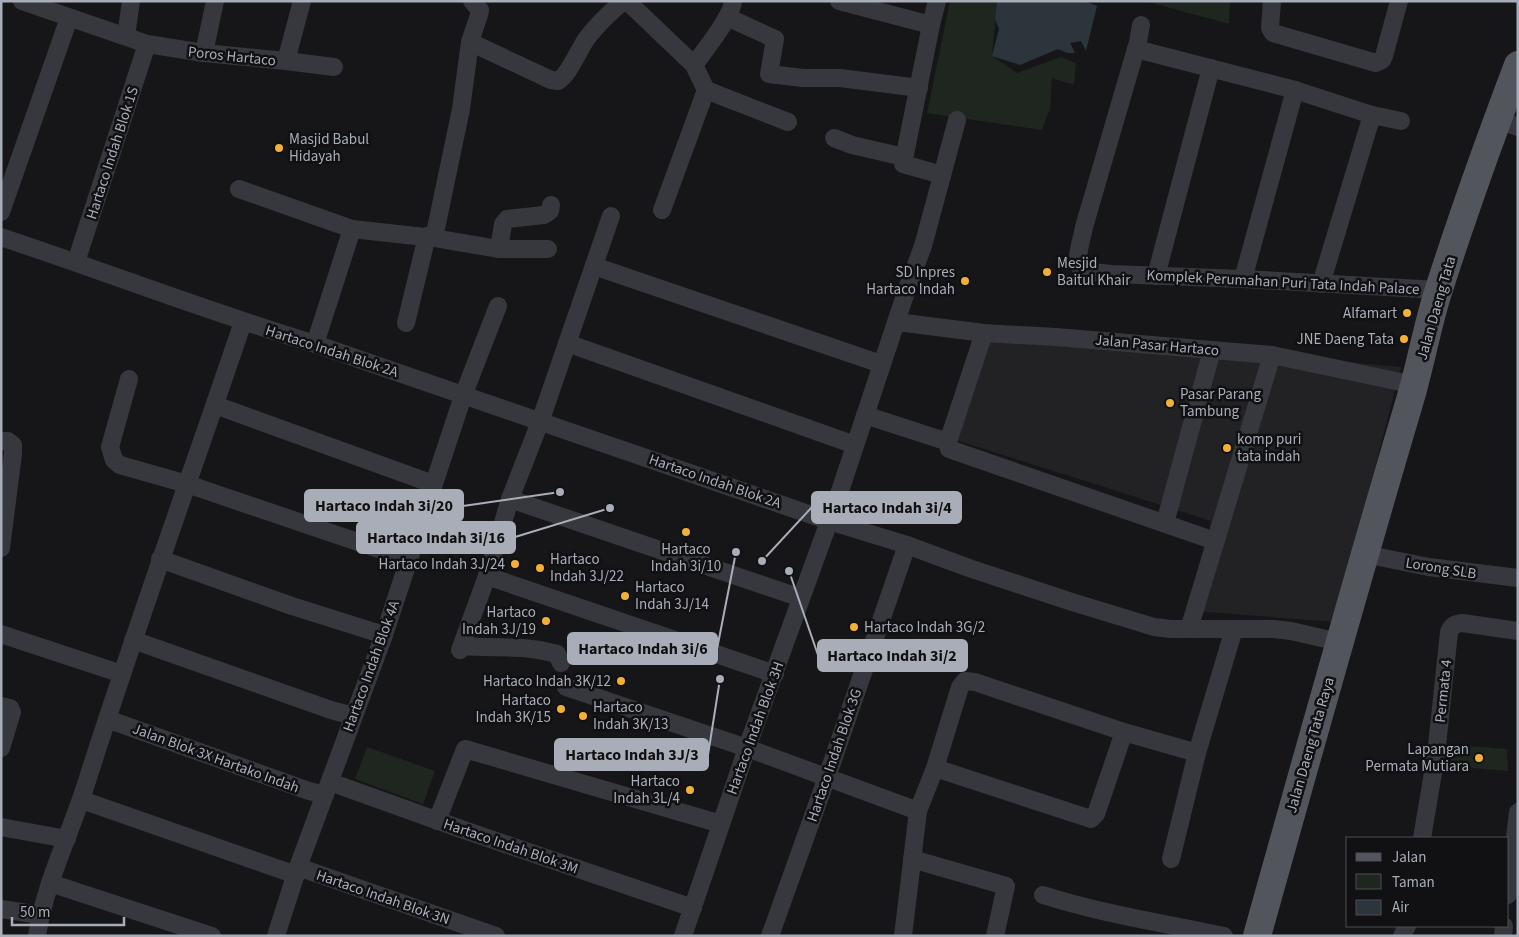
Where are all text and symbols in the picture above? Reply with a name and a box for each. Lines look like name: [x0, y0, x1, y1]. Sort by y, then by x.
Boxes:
street label: Poros Hartaco: [187, 41, 277, 72]
street label: Hartaco Indah Blok 1S: [81, 84, 144, 222]
place label: Masjid Babul Hidayah: [289, 129, 369, 167]
marker: Masjid Babul Hidayah: [273, 142, 285, 154]
place label: Mesjid Baitul Khair: [1057, 253, 1131, 291]
street label: Jalan Daeng Tata: [1412, 254, 1461, 362]
place label: SD Inpres Hartaco Indah: [866, 262, 955, 300]
street label: Komplek Perumahan Puri Tata Indah Palace: [1146, 265, 1420, 300]
marker: Mesjid Baitul Khair: [1041, 266, 1053, 278]
marker: SD Inpres Hartaco Indah: [959, 275, 971, 287]
place label: Alfamart: [1343, 303, 1397, 324]
marker: Alfamart: [1401, 307, 1413, 319]
street label: Hartaco Indah Blok 2A: [263, 320, 402, 383]
place label: JNE Daeng Tata: [1297, 329, 1394, 350]
street label: Jalan Pasar Hartaco: [1094, 330, 1220, 361]
marker: JNE Daeng Tata: [1398, 333, 1410, 345]
place label: Pasar Parang Tambung: [1180, 384, 1261, 422]
marker: Pasar Parang Tambung: [1164, 397, 1176, 409]
place label: komp puri tata indah: [1237, 429, 1301, 467]
marker: komp puri tata indah: [1221, 442, 1233, 454]
street label: Hartaco Indah Blok 2A: [646, 449, 785, 514]
callout: Hartaco Indah 3i/20: [305, 490, 463, 521]
callout: Hartaco Indah 3i/4: [812, 492, 961, 523]
text: Hartaco Indah 3i/20: [315, 495, 453, 517]
text: Hartaco Indah 3i/4: [822, 497, 952, 519]
callout: Hartaco Indah 3i/16: [357, 522, 515, 553]
marker: Hartaco Indah 3i/10: [680, 526, 692, 538]
text: Hartaco Indah 3i/16: [367, 527, 505, 549]
place label: Hartaco Indah 3i/10: [651, 539, 721, 577]
place label: Hartaco Indah 3J/22: [550, 549, 624, 587]
street label: Lorong SLB: [1404, 553, 1478, 584]
place label: Hartaco Indah 3J/24: [378, 554, 506, 575]
marker: Hartaco Indah 3J/24: [509, 558, 521, 570]
marker: Hartaco Indah 3J/22: [534, 562, 546, 574]
place label: Hartaco Indah 3J/14: [635, 577, 710, 615]
marker: Hartaco Indah 3J/14: [619, 590, 631, 602]
street label: Hartaco Indah Blok 4A: [338, 597, 405, 735]
place label: Hartaco Indah 3J/19: [462, 602, 536, 640]
marker: Hartaco Indah 3J/19: [540, 615, 552, 627]
place label: Hartaco Indah 3G/2: [864, 617, 985, 638]
marker: Hartaco Indah 3G/2: [848, 621, 860, 633]
callout: Hartaco Indah 3i/6: [568, 633, 717, 664]
text: Hartaco Indah 3i/6: [578, 638, 708, 660]
callout: Hartaco Indah 3i/2: [818, 640, 967, 671]
text: Hartaco Indah 3i/2: [827, 645, 957, 667]
street label: Permata 4: [1430, 658, 1457, 724]
street label: Hartaco Indah Blok 3H: [722, 659, 789, 798]
place label: Hartaco Indah 3K/12: [483, 671, 611, 692]
marker: Hartaco Indah 3K/12: [615, 675, 627, 687]
street label: Jalan Daeng Tata Raya: [1281, 675, 1340, 815]
street label: Hartaco Indah Blok 3G: [802, 686, 867, 825]
place label: Hartaco Indah 3K/15: [476, 690, 551, 728]
place label: Hartaco Indah 3K/13: [593, 697, 669, 735]
marker: Hartaco Indah 3K/15: [555, 703, 567, 715]
marker: Hartaco Indah 3K/13: [577, 710, 589, 722]
street label: Jalan Blok 3X Hartako Indah: [130, 718, 302, 798]
callout: Hartaco Indah 3J/3: [555, 739, 708, 770]
place label: Lapangan Permata Mutiara: [1365, 739, 1469, 777]
text: Hartaco Indah 3J/3: [565, 744, 699, 766]
marker: Lapangan Permata Mutiara: [1473, 752, 1485, 764]
place label: Hartaco Indah 3L/4: [613, 771, 681, 809]
marker: Hartaco Indah 3L/4: [684, 784, 696, 796]
street label: Hartaco Indah Blok 3M: [441, 814, 581, 879]
legend: [1346, 837, 1509, 927]
text: Jalan: [1392, 847, 1426, 868]
street label: Hartaco Indah Blok 3N: [313, 865, 452, 930]
text: Taman: [1392, 872, 1435, 893]
scale bar: [12, 894, 125, 926]
text: Air: [1392, 897, 1410, 918]
text: 50 m: [20, 902, 50, 923]

